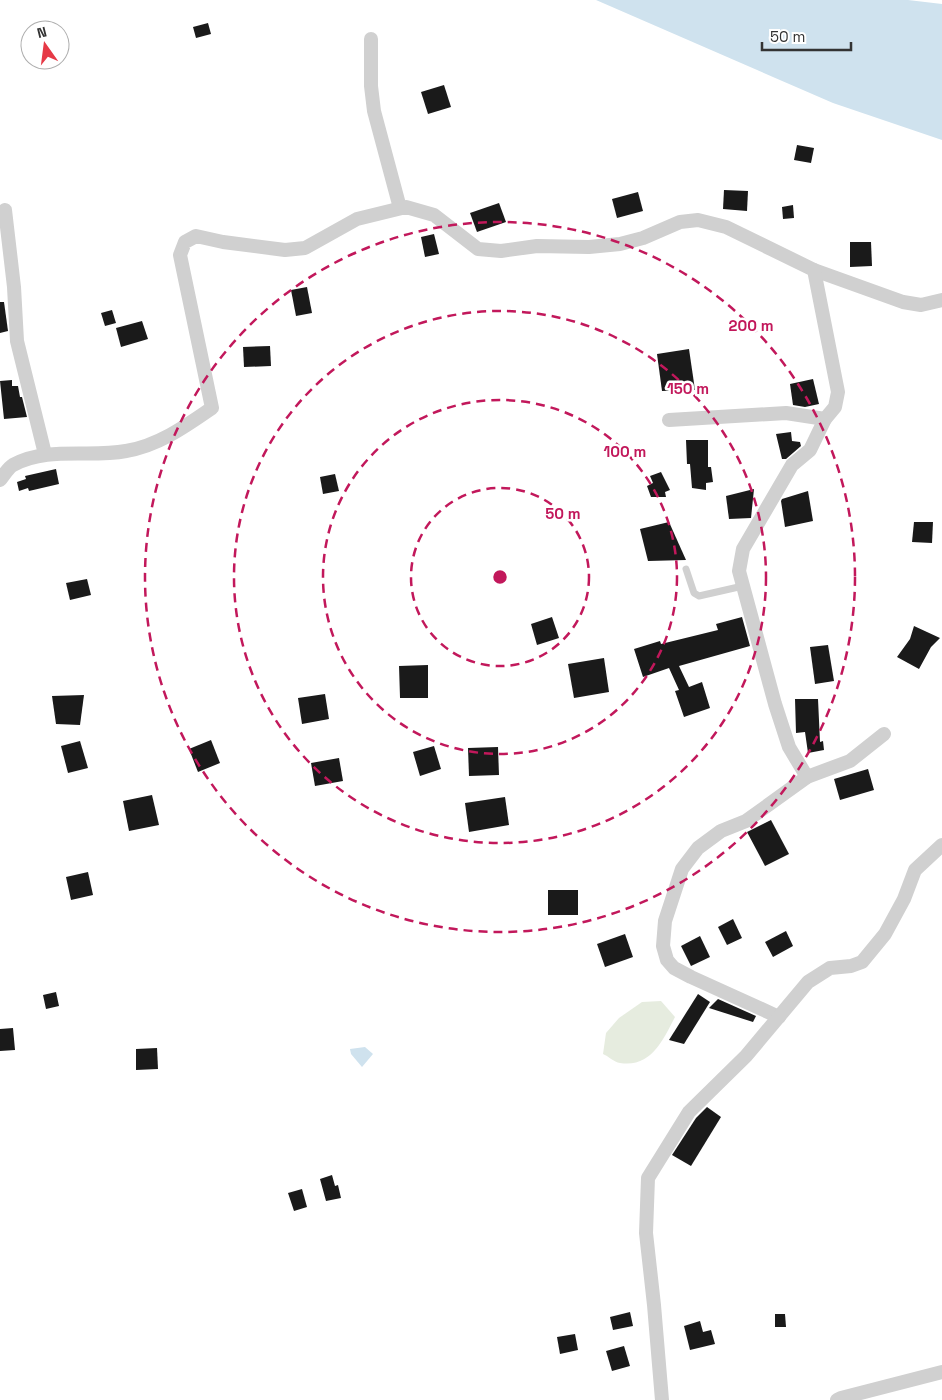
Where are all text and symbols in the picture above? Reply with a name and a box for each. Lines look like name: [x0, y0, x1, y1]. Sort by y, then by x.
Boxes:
north arrow: [20, 20, 70, 70]
scale bar: [762, 20, 851, 52]
text: N: [35, 23, 49, 42]
text: 50 m: [770, 27, 805, 46]
text: 200 m: [729, 316, 773, 335]
text: 150 m: [667, 379, 709, 398]
text: 100 m: [604, 442, 646, 461]
text: 50 m: [545, 504, 581, 523]
centre of rings: [491, 568, 509, 586]

